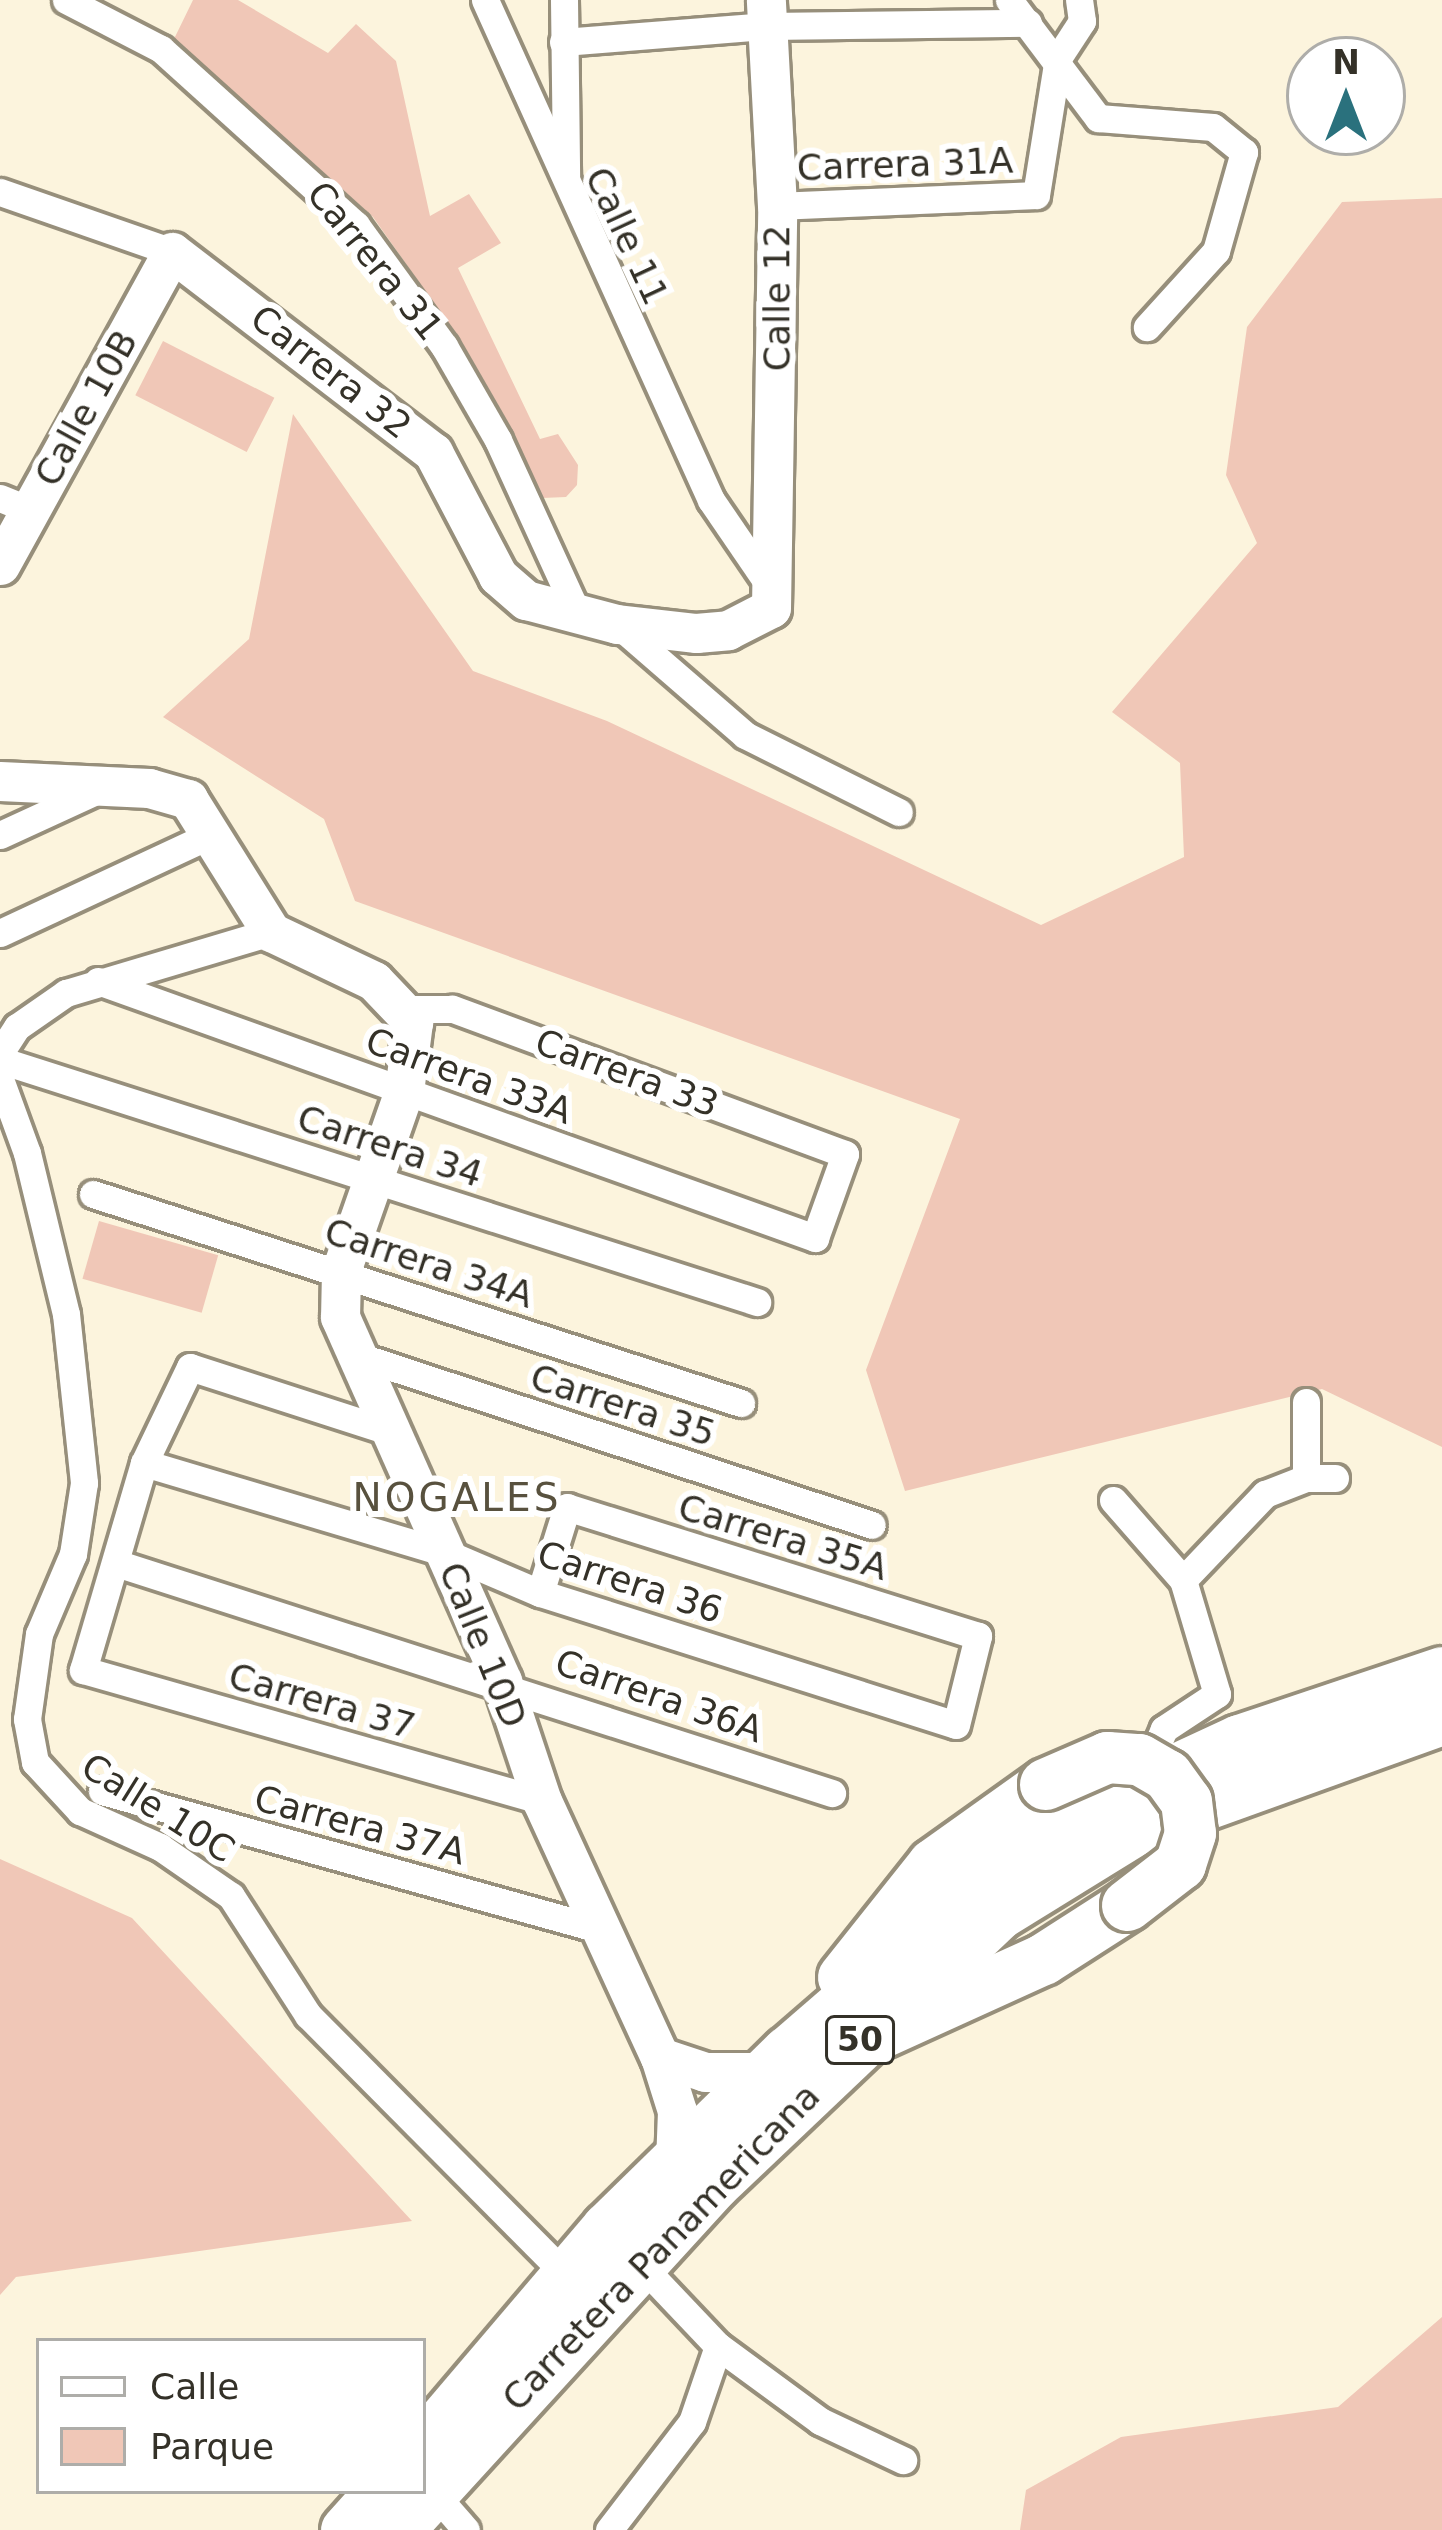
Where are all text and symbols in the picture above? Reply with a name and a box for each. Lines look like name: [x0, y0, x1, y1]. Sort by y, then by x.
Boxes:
north arrow: [1286, 36, 1406, 156]
text: N: [1332, 43, 1360, 82]
street label: Carrera 31A: [796, 139, 1014, 189]
street label: Calle 11: [576, 160, 678, 312]
street label: Carrera 31: [298, 173, 452, 349]
street label: Calle 12: [755, 225, 799, 371]
street label: Carrera 32: [242, 296, 420, 448]
street label: Calle 10B: [26, 323, 146, 493]
street label: Carrera 33A: [360, 1019, 578, 1133]
street label: Carrera 33: [530, 1020, 724, 1126]
street label: Carrera 34: [292, 1096, 488, 1196]
street label: Carrera 34A: [319, 1209, 539, 1317]
street label: Carrera 35: [525, 1355, 721, 1455]
district label: NOGALES: [353, 1475, 561, 1521]
street label: Carrera 35A: [673, 1485, 893, 1589]
street label: Carrera 36: [532, 1532, 728, 1632]
street label: Calle 10D: [430, 1556, 536, 1734]
street label: Carrera 36A: [550, 1640, 768, 1752]
street label: Carrera 37: [224, 1654, 420, 1748]
street label: Calle 10C: [74, 1744, 242, 1872]
street label: Carrera 37A: [250, 1776, 470, 1874]
road number: 50: [824, 2013, 896, 2067]
street label: Carretera Panamericana: [493, 2075, 829, 2419]
legend: [36, 2338, 426, 2494]
text: Calle: [150, 2366, 239, 2407]
text: Parque: [150, 2426, 274, 2467]

